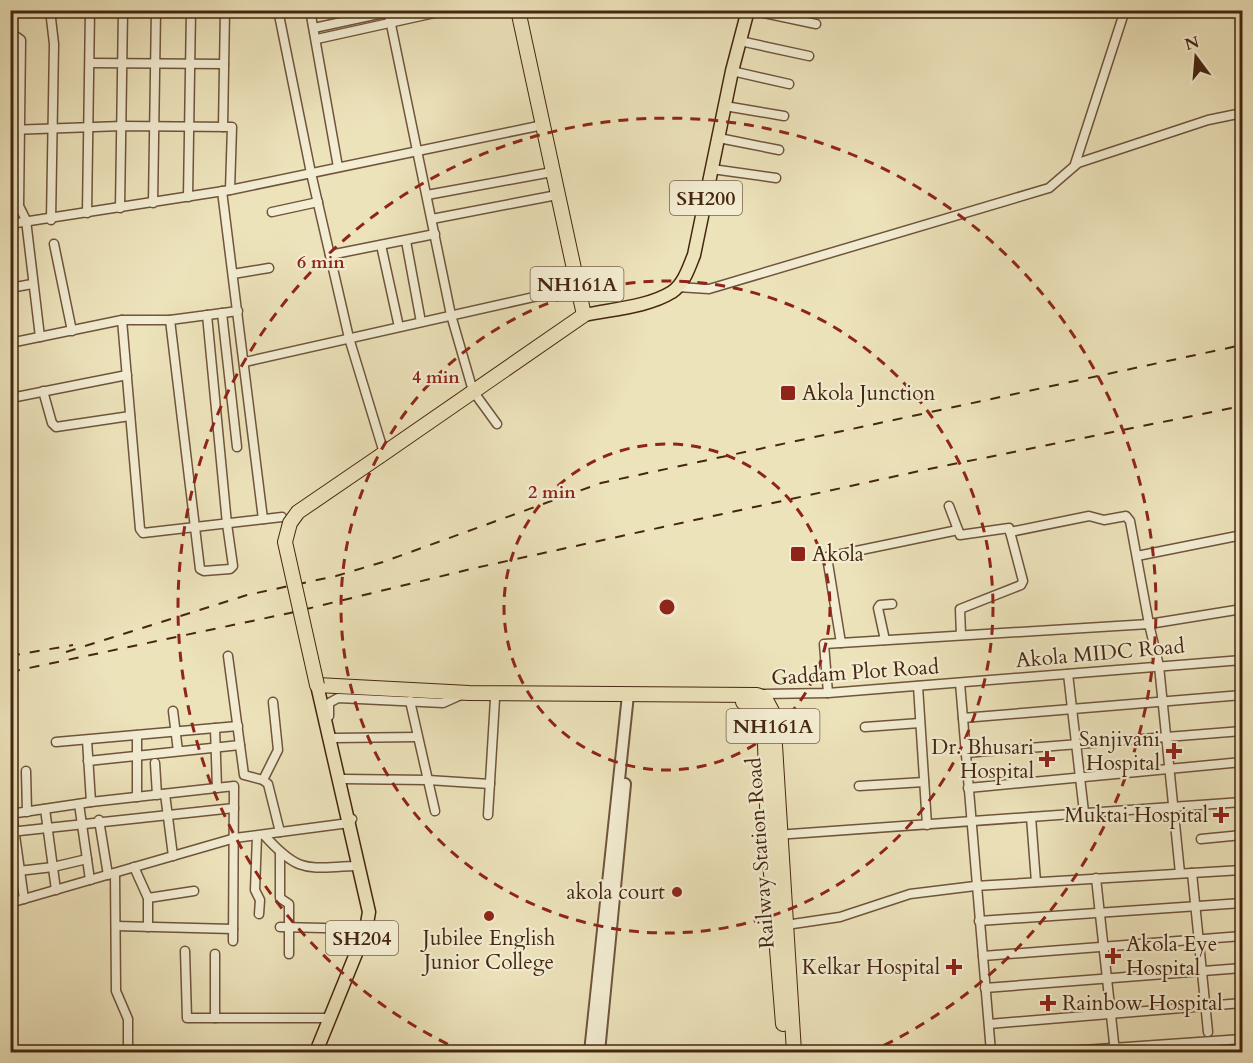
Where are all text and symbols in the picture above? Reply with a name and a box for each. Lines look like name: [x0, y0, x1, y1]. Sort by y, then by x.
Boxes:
north arrow: [1166, 27, 1226, 87]
text: N: [1182, 31, 1202, 56]
road number: SH200: [670, 181, 742, 215]
text: 6 min: [297, 250, 345, 275]
road number: NH161A: [530, 267, 624, 301]
text: 4 min: [412, 365, 460, 390]
place label: Akola Junction: [802, 379, 936, 408]
marker: Akola Junction: [779, 384, 797, 402]
text: 2 min: [528, 480, 576, 505]
place label: Akola: [812, 540, 864, 569]
marker: Akola: [789, 545, 807, 563]
centre of rings: [657, 597, 677, 617]
street label: Akola MIDC Road: [1014, 632, 1186, 675]
street label: Gaddam Plot Road: [770, 652, 940, 693]
road number: NH161A: [726, 709, 820, 743]
place label: Sanjivani Hospital: [1079, 725, 1160, 778]
place label: Dr. Bhusari Hospital: [931, 733, 1034, 786]
marker: Sanjivani Hospital: [1165, 742, 1183, 760]
marker: Dr. Bhusari Hospital: [1038, 750, 1056, 768]
street label: Railway Station Road: [739, 756, 782, 949]
place label: Muktai Hospital: [1064, 801, 1208, 830]
marker: Muktai Hospital: [1212, 806, 1230, 824]
place label: akola court: [567, 878, 665, 907]
marker: akola court: [670, 885, 684, 899]
marker: Jubilee English Junior College: [482, 909, 496, 923]
road number: SH204: [326, 921, 398, 955]
place label: Jubilee English Junior College: [420, 924, 556, 977]
place label: Akola Eye Hospital: [1126, 930, 1217, 983]
marker: Akola Eye Hospital: [1104, 947, 1122, 965]
place label: Kelkar Hospital: [802, 953, 940, 982]
marker: Kelkar Hospital: [945, 958, 963, 976]
place label: Rainbow Hospital: [1062, 989, 1223, 1018]
marker: Rainbow Hospital: [1039, 994, 1057, 1012]

